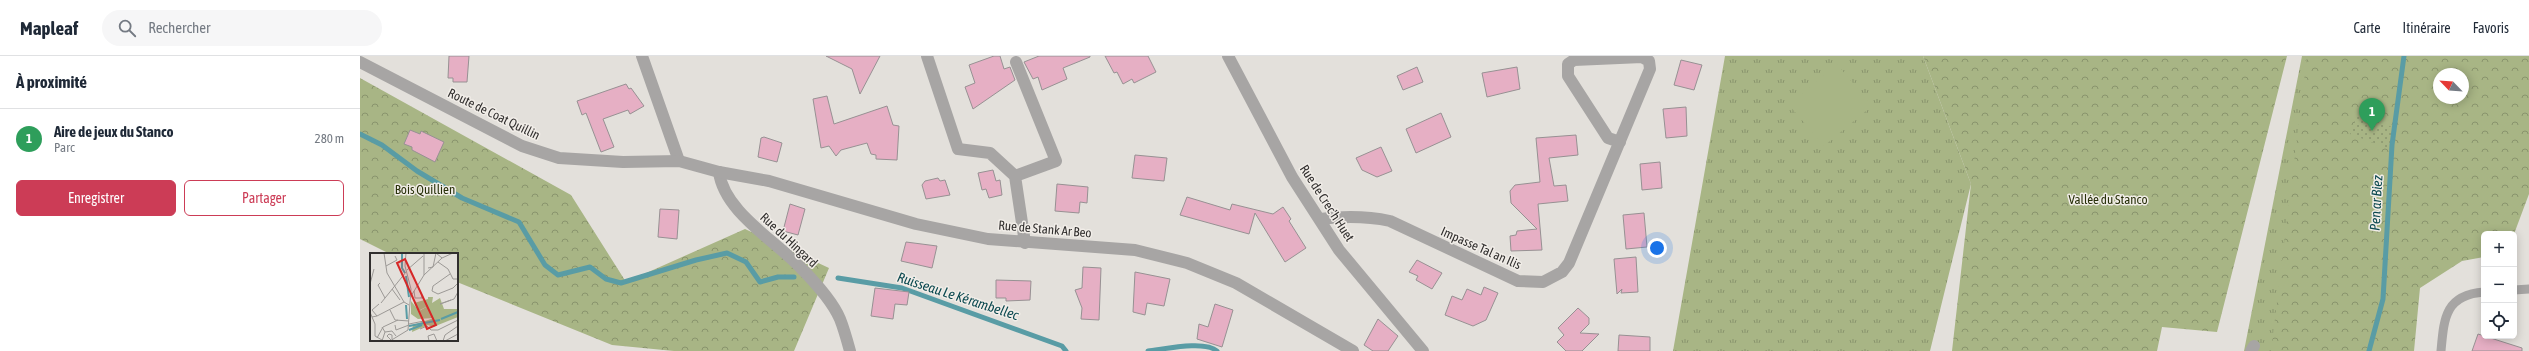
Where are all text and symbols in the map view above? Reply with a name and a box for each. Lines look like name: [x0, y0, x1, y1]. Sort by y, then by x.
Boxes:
search box: [102, 10, 382, 46]
text: Mapleaf: [20, 17, 78, 39]
icon: search: [116, 17, 138, 39]
text: Rechercher: [148, 19, 210, 36]
text: Carte: [2354, 20, 2381, 36]
text: Itinéraire: [2403, 20, 2451, 36]
text: Favoris: [2473, 20, 2509, 36]
north arrow: [2433, 68, 2469, 104]
text: À proximité: [16, 72, 87, 92]
street label: Route de Coat Quillin: [445, 85, 543, 143]
pin: 1: [2359, 98, 2385, 131]
text: Aire de jeux du Stanco: [54, 123, 174, 140]
text: 1: [26, 131, 32, 146]
text: 280 m: [315, 131, 344, 146]
text: Parc: [54, 140, 75, 155]
street label: Rue de Crec'h Huet: [1297, 162, 1357, 244]
water label: Pen ar Biez: [2367, 174, 2385, 231]
button: Enregistrer: [16, 180, 176, 216]
button: Partager: [184, 180, 344, 216]
park label: Bois Quillien: [395, 182, 455, 197]
park label: Vallée du Stanco: [2068, 192, 2148, 207]
street label: Rue du Hingard: [757, 210, 821, 270]
street label: Rue de Stank Ar Beo: [998, 217, 1092, 241]
street label: Impasse Tal an Ilis: [1439, 224, 1524, 273]
map controls: [2481, 231, 2517, 339]
button: +: [2481, 231, 2517, 267]
your location: [1647, 238, 1667, 258]
inset map: [370, 253, 458, 341]
button: −: [2481, 267, 2517, 303]
water label: Ruisseau Le Kérambellec: [895, 269, 1021, 323]
button: locate: [2481, 303, 2517, 339]

